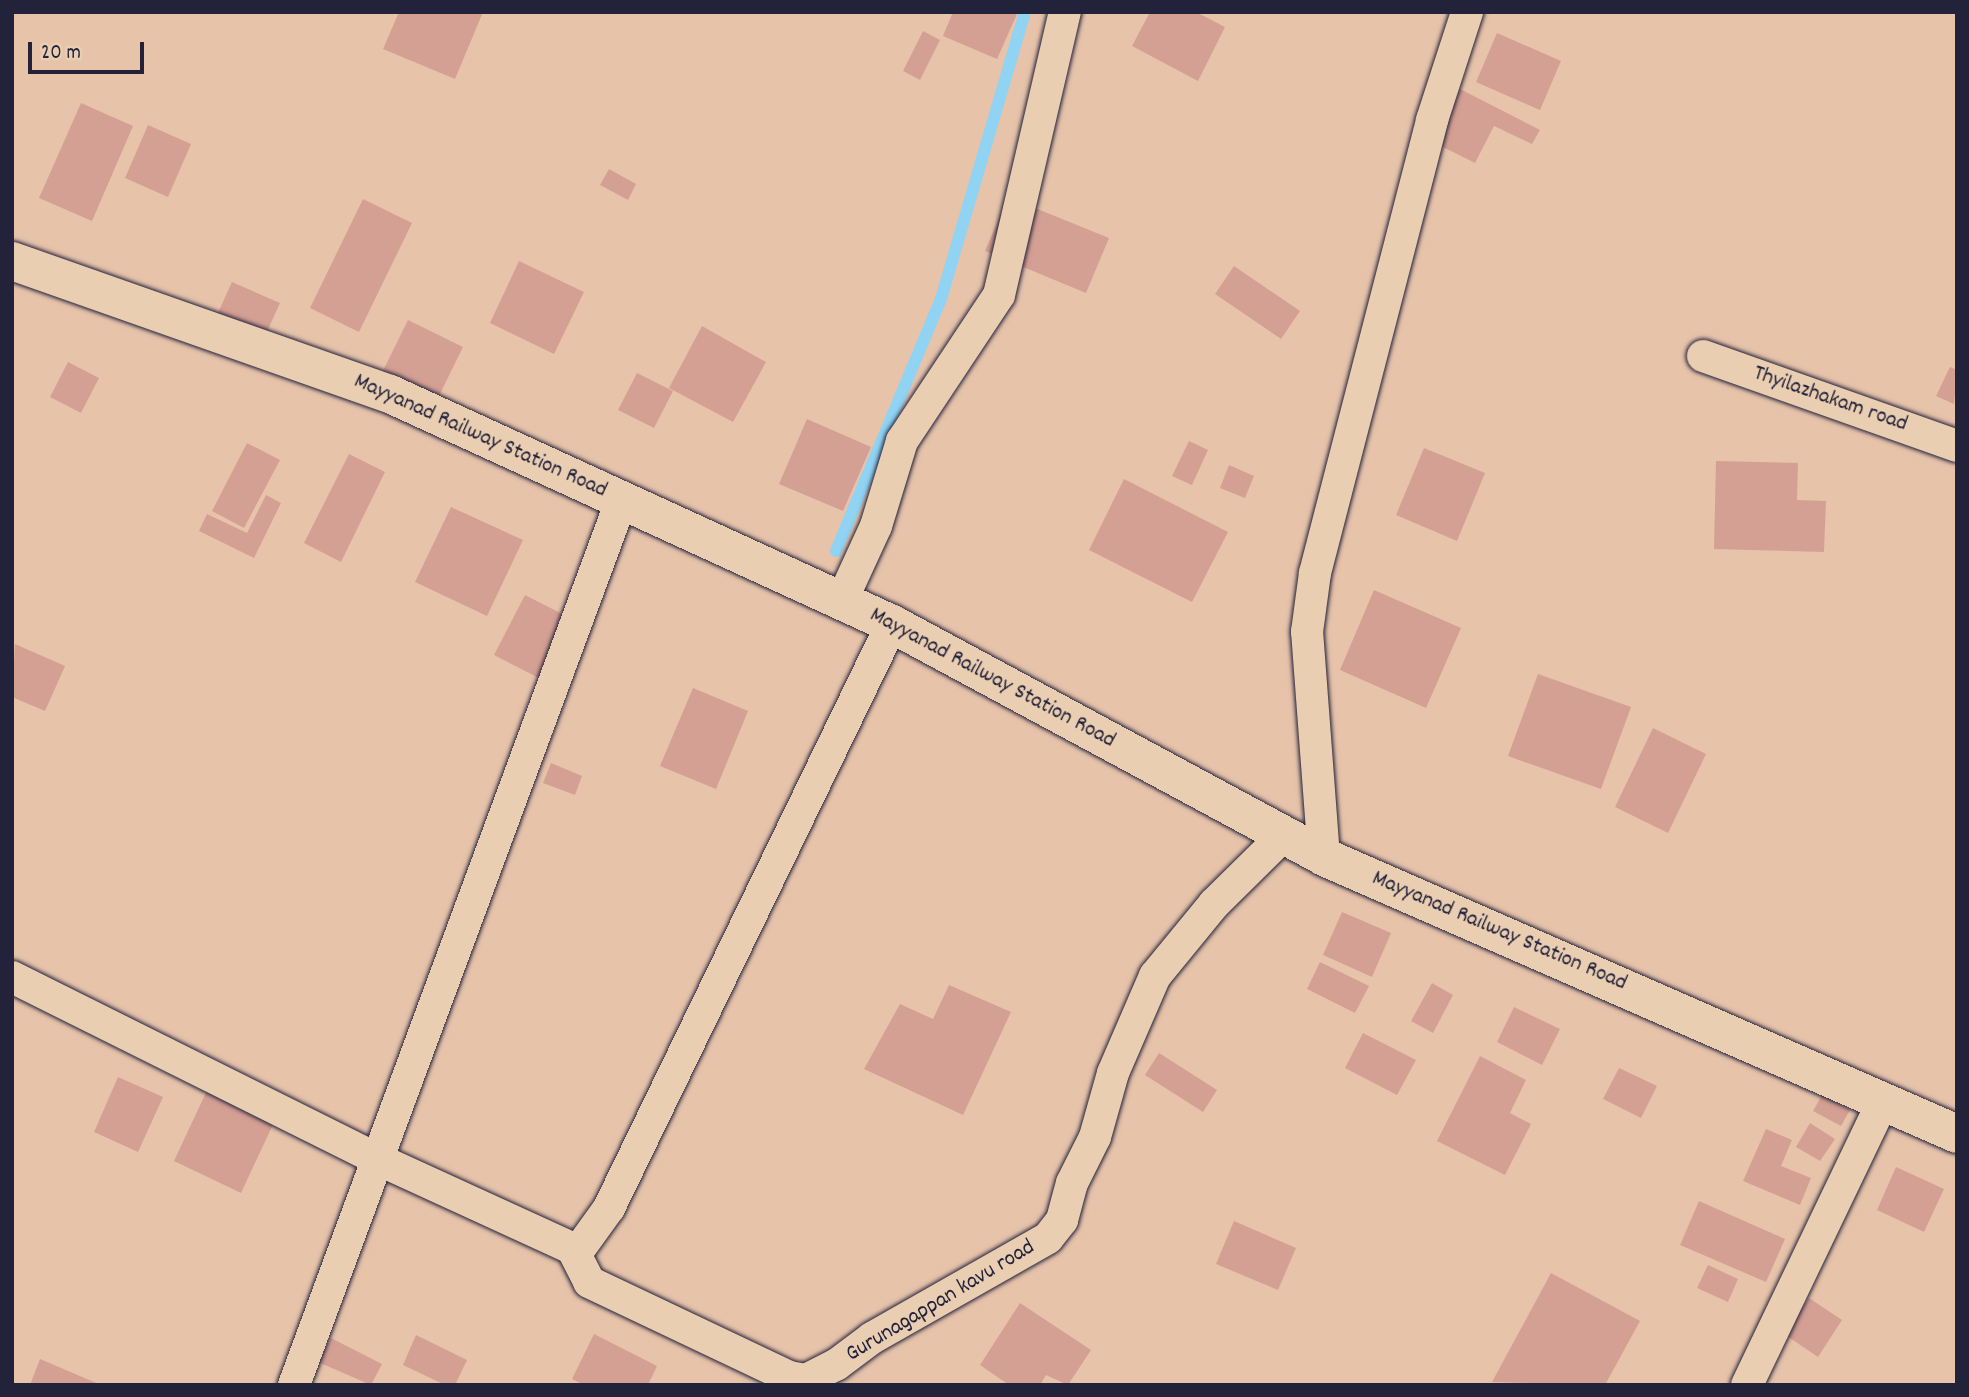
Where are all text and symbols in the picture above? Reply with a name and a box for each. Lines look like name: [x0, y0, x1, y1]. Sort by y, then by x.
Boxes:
scale bar: [32, 28, 147, 72]
text: 20 m: [41, 39, 81, 69]
street label: Thyilazhakam road: [1749, 361, 1911, 439]
street label: Mayyanad Railway Station Road: [349, 369, 611, 505]
street label: Mayyanad Railway Station Road: [864, 602, 1120, 756]
street label: Mayyanad Railway Station Road: [1367, 866, 1631, 998]
street label: Gurunagappan kavu road: [842, 1235, 1040, 1369]

